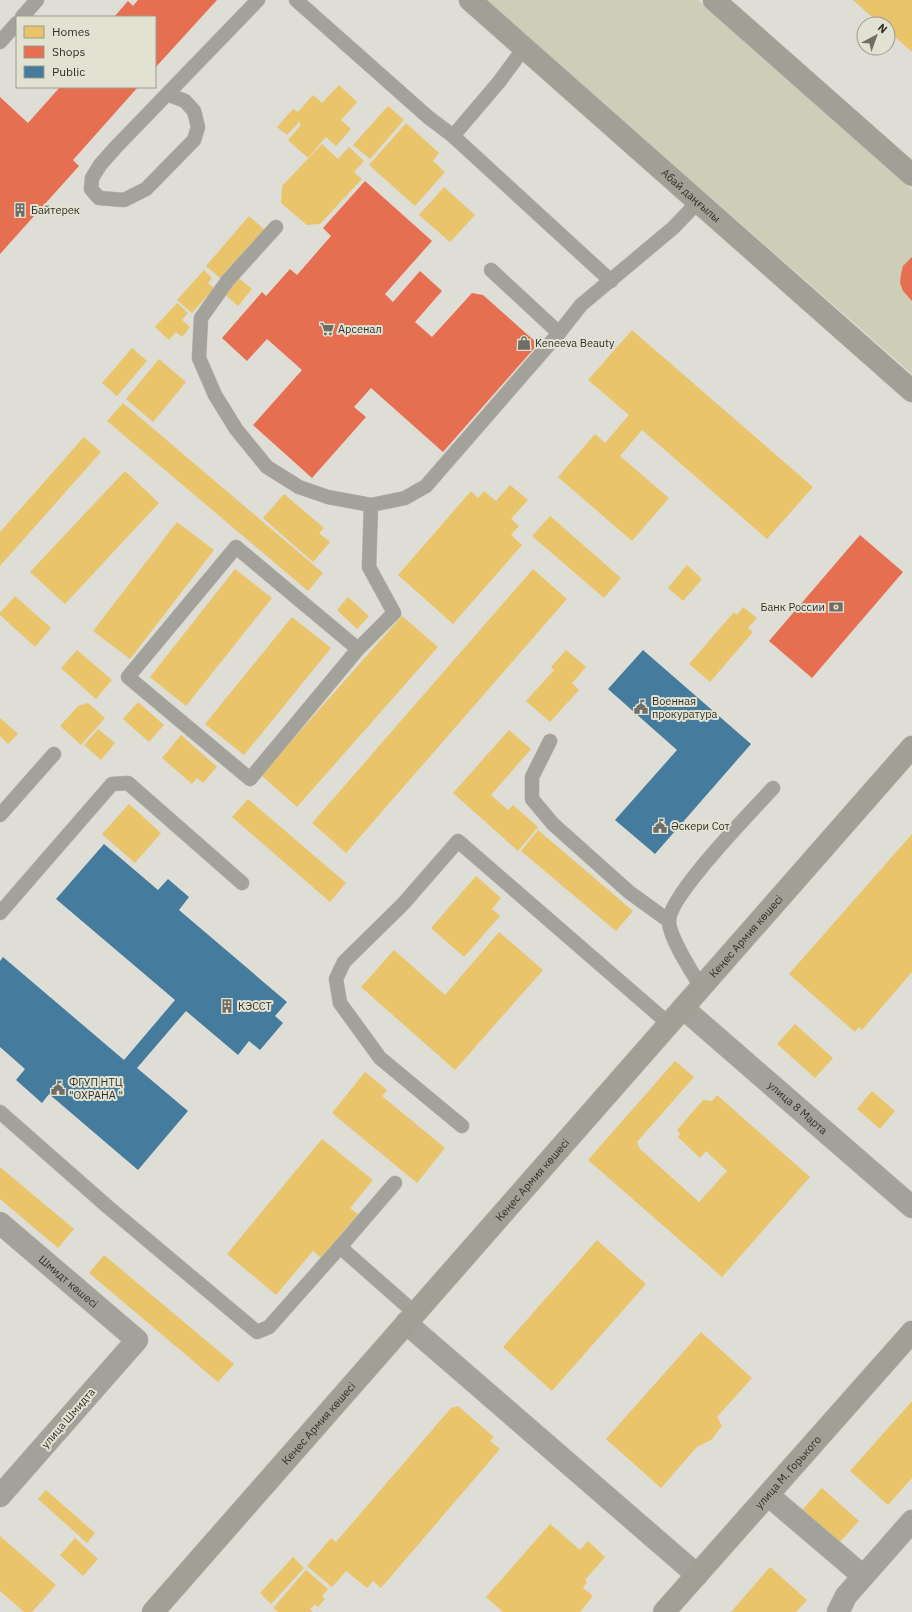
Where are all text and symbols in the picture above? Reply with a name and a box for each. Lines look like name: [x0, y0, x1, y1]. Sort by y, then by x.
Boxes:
legend: [16, 16, 156, 88]
north arrow: [856, 16, 896, 56]
text: N: [875, 21, 890, 36]
text: Homes: [52, 24, 90, 39]
text: Shops: [52, 44, 85, 59]
text: Public: [52, 64, 85, 79]
street label: Абай даңғылы: [658, 166, 724, 225]
building icon: Байтерек: [12, 202, 28, 218]
place label: Байтерек: [31, 203, 80, 217]
supermarket icon: Арсенал: [319, 321, 335, 337]
place label: Арсенал: [338, 322, 382, 336]
shop icon: Keneeva Beauty: [516, 335, 532, 351]
place label: Keneeva Beauty: [535, 336, 615, 350]
bank icon: Банк России: [828, 599, 844, 615]
place label: Банк России: [760, 600, 825, 614]
place label: Военная прокуратура: [652, 694, 718, 721]
public building icon: Военная прокуратура: [633, 699, 649, 715]
public building icon: Әскери Сот: [652, 818, 668, 834]
place label: Әскери Сот: [671, 819, 730, 833]
street label: Кеңес Армия көшесі: [706, 892, 786, 980]
building icon: КЭССТ: [219, 998, 235, 1014]
place label: КЭССТ: [238, 999, 273, 1013]
place label: ФГУП НТЦ "ОХРАНА ": [69, 1075, 123, 1102]
street label: улица 8 Марта: [765, 1078, 830, 1137]
public building icon: ФГУП НТЦ "ОХРАНА ": [50, 1080, 66, 1096]
street label: Кеңес Армия көшесі: [492, 1136, 572, 1224]
street label: Шмидт көшесі: [36, 1252, 101, 1311]
street label: Кеңес Армия көшесі: [279, 1379, 359, 1468]
street label: улица Шмидта: [38, 1385, 98, 1451]
street label: улица М. Горького: [752, 1433, 824, 1512]

